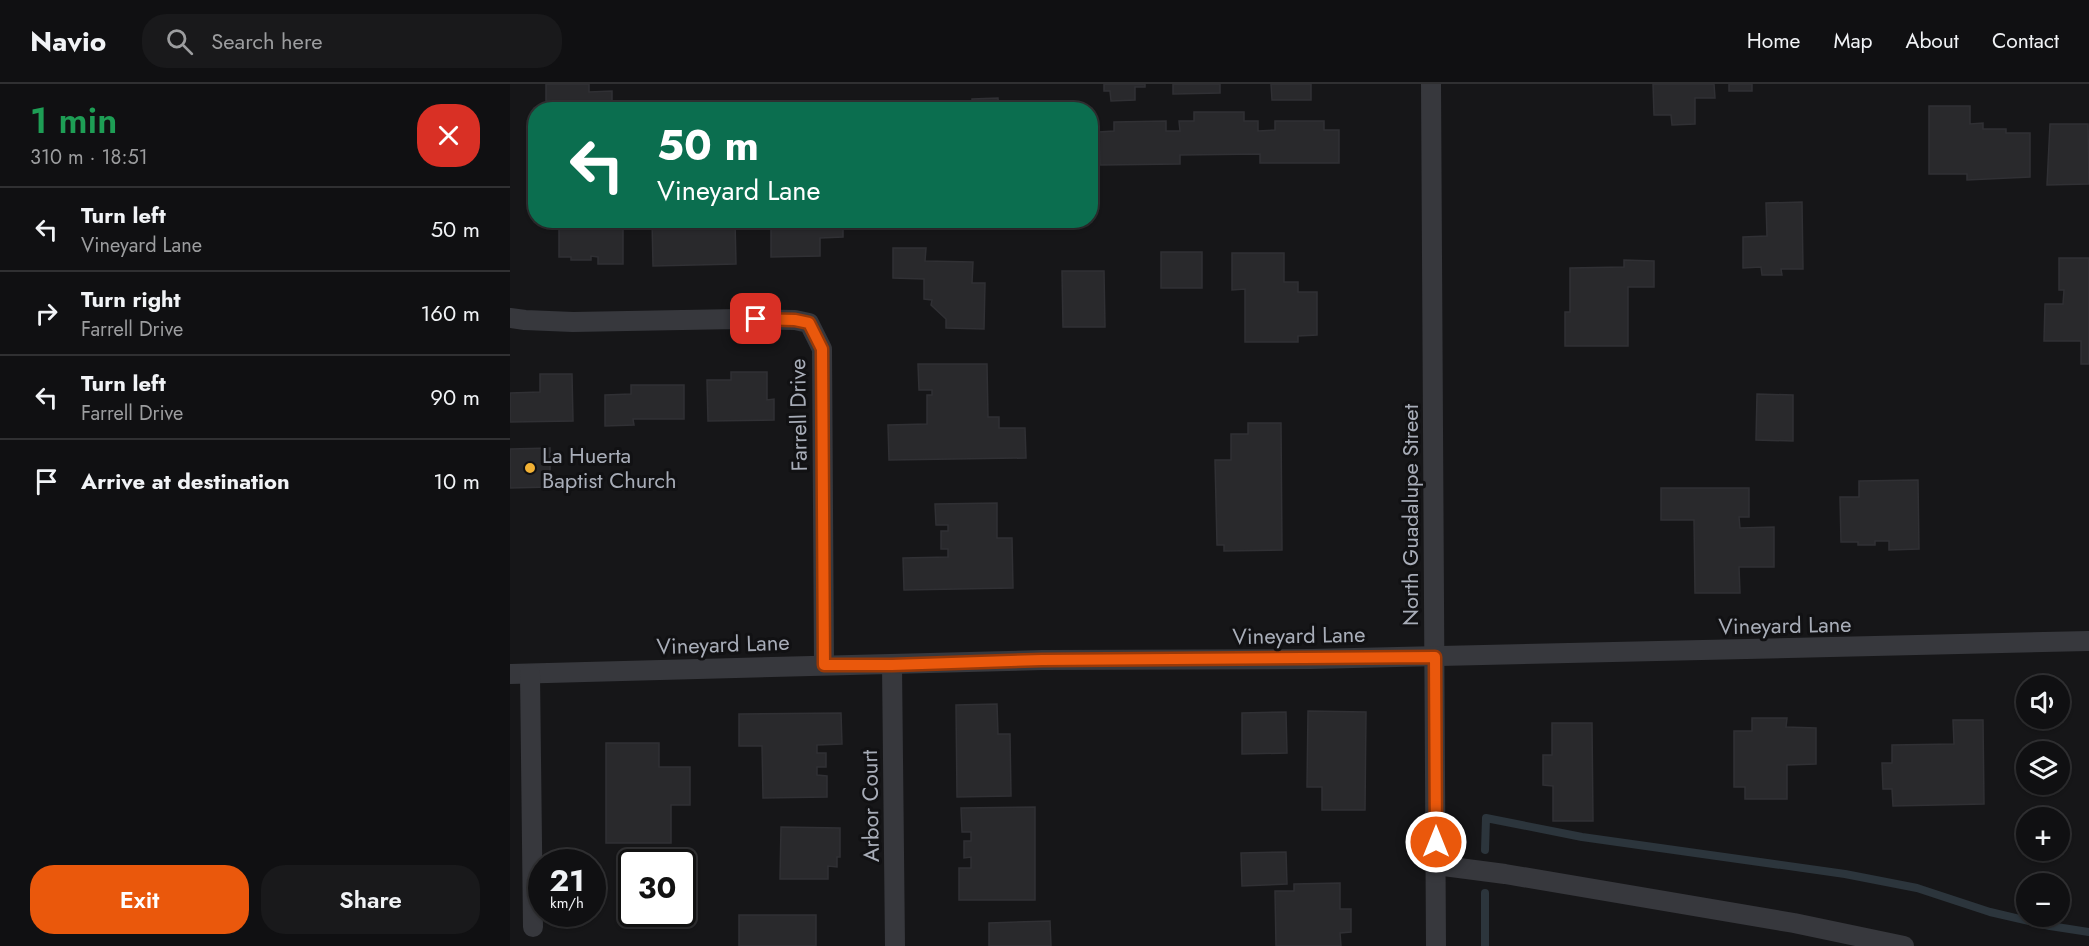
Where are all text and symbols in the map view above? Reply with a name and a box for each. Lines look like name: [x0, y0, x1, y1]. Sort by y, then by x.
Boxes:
search box: [142, 14, 562, 68]
text: Navio: [30, 21, 106, 62]
icon: search: [163, 25, 196, 58]
text: Search here: [211, 25, 322, 57]
text: Home: [1747, 26, 1800, 56]
text: Map: [1833, 26, 1873, 56]
text: About: [1906, 26, 1959, 56]
text: Contact: [1992, 26, 2059, 56]
text: 1 min: [30, 94, 117, 146]
button: close: [417, 104, 480, 167]
text: 50 m: [657, 115, 759, 176]
icon: left: [558, 126, 636, 204]
text: 310 m · 18:51: [30, 143, 148, 172]
text: Vineyard Lane: [657, 171, 820, 210]
text: Turn left: [81, 199, 166, 231]
icon: left: [30, 213, 63, 246]
text: 50 m: [431, 213, 480, 245]
text: Vineyard Lane: [81, 231, 202, 260]
text: Turn right: [81, 283, 181, 315]
pin: [730, 293, 781, 344]
icon: right: [30, 297, 63, 330]
text: 160 m: [420, 297, 480, 329]
icon: arrive: [739, 302, 772, 335]
text: Farrell Drive: [81, 315, 183, 344]
street label: Farrell Drive: [781, 358, 815, 472]
text: Turn left: [81, 367, 166, 399]
icon: left: [30, 381, 63, 414]
text: 90 m: [430, 381, 480, 413]
text: Farrell Drive: [81, 399, 183, 428]
street label: North Guadalupe Street: [1394, 403, 1426, 626]
place label: La Huerta Baptist Church: [542, 439, 677, 496]
marker: La Huerta Baptist Church: [523, 461, 537, 475]
icon: arrive: [30, 465, 63, 498]
text: Arrive at destination: [81, 465, 290, 497]
text: 10 m: [433, 465, 480, 497]
street label: Vineyard Lane: [1718, 608, 1852, 642]
street label: Vineyard Lane: [1232, 618, 1366, 652]
street label: Vineyard Lane: [656, 626, 790, 662]
map controls: [2016, 675, 2070, 927]
button: sound: [2016, 675, 2070, 729]
button: layers: [2016, 741, 2070, 795]
street label: Arbor Court: [853, 749, 887, 862]
button: +: [2016, 807, 2070, 861]
position arrow: [1404, 810, 1468, 874]
speed limit sign: 30: [618, 849, 696, 927]
text: 21: [550, 859, 584, 902]
button: Exit: [30, 865, 249, 934]
button: Share: [261, 865, 480, 934]
button: −: [2016, 873, 2070, 927]
text: km/h: [550, 892, 584, 914]

